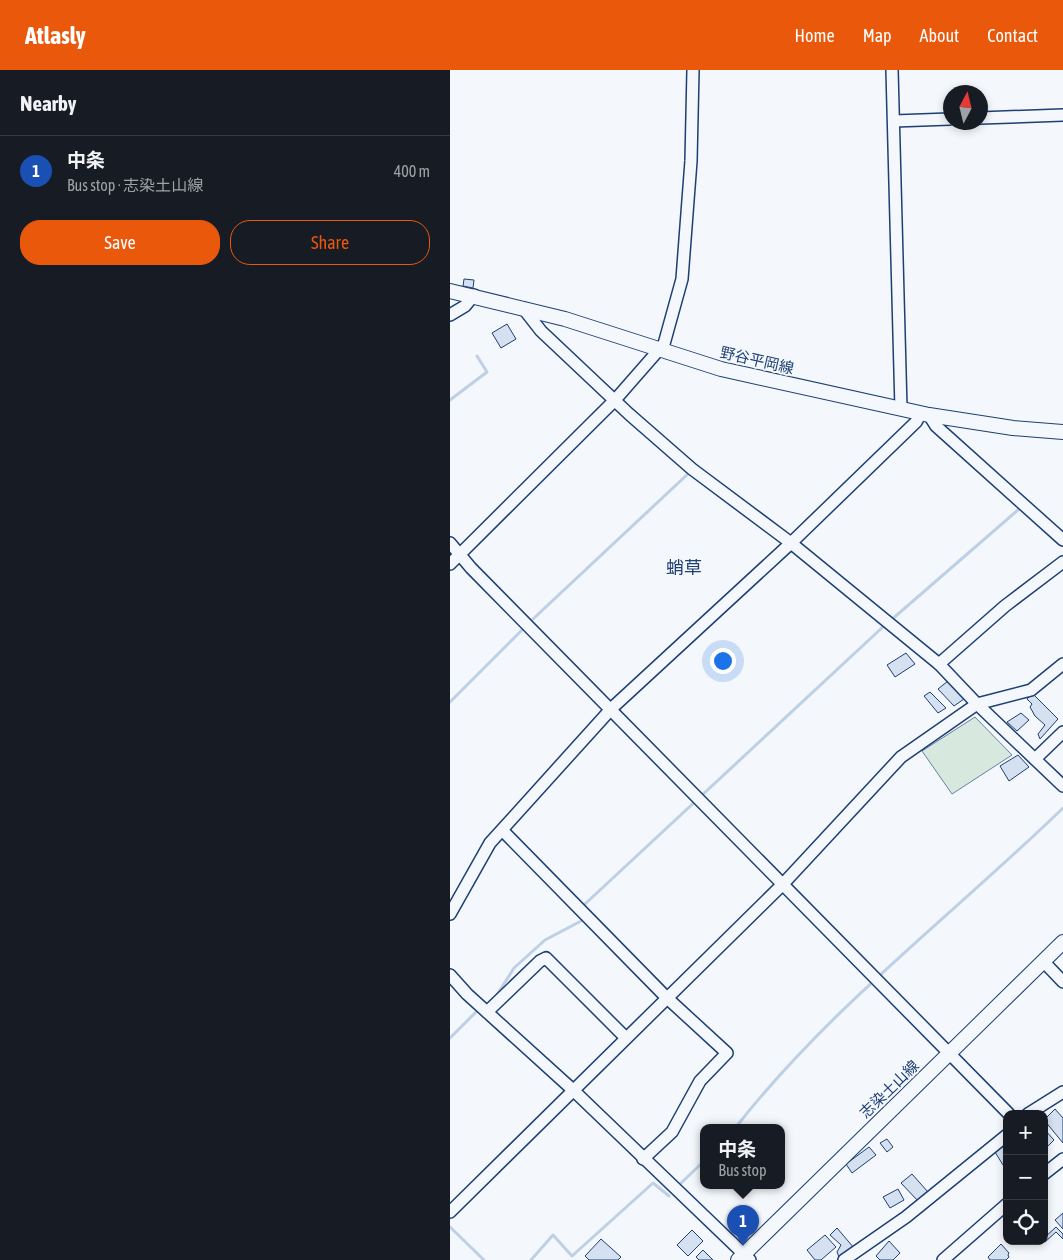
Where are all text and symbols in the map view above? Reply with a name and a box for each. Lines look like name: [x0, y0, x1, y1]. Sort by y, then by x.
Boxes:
text: Atlasly: [25, 22, 86, 49]
text: Home: [795, 25, 835, 46]
text: Map: [863, 25, 892, 46]
text: About: [920, 25, 959, 46]
text: Contact: [987, 25, 1038, 46]
north arrow: [943, 85, 988, 130]
text: Nearby: [20, 91, 76, 115]
text: 中条: [67, 149, 105, 171]
text: 1: [32, 162, 40, 180]
text: 400 m: [394, 162, 430, 180]
text: Bus stop · 志染土山線: [67, 176, 203, 194]
button: Save: [20, 220, 220, 265]
button: Share: [230, 220, 430, 265]
street label: 野谷平岡線: [719, 343, 795, 377]
district label: 蛸草: [666, 557, 702, 578]
your location: [710, 648, 736, 674]
street label: 志染土山線: [856, 1057, 922, 1121]
map controls: [1003, 1110, 1048, 1245]
button: +: [1003, 1110, 1048, 1155]
popup: [700, 1124, 785, 1189]
text: 中条: [718, 1138, 756, 1160]
button: −: [1003, 1155, 1048, 1200]
text: Bus stop: [718, 1161, 767, 1179]
button: locate: [1003, 1200, 1048, 1245]
pin: 1: [727, 1205, 759, 1246]

